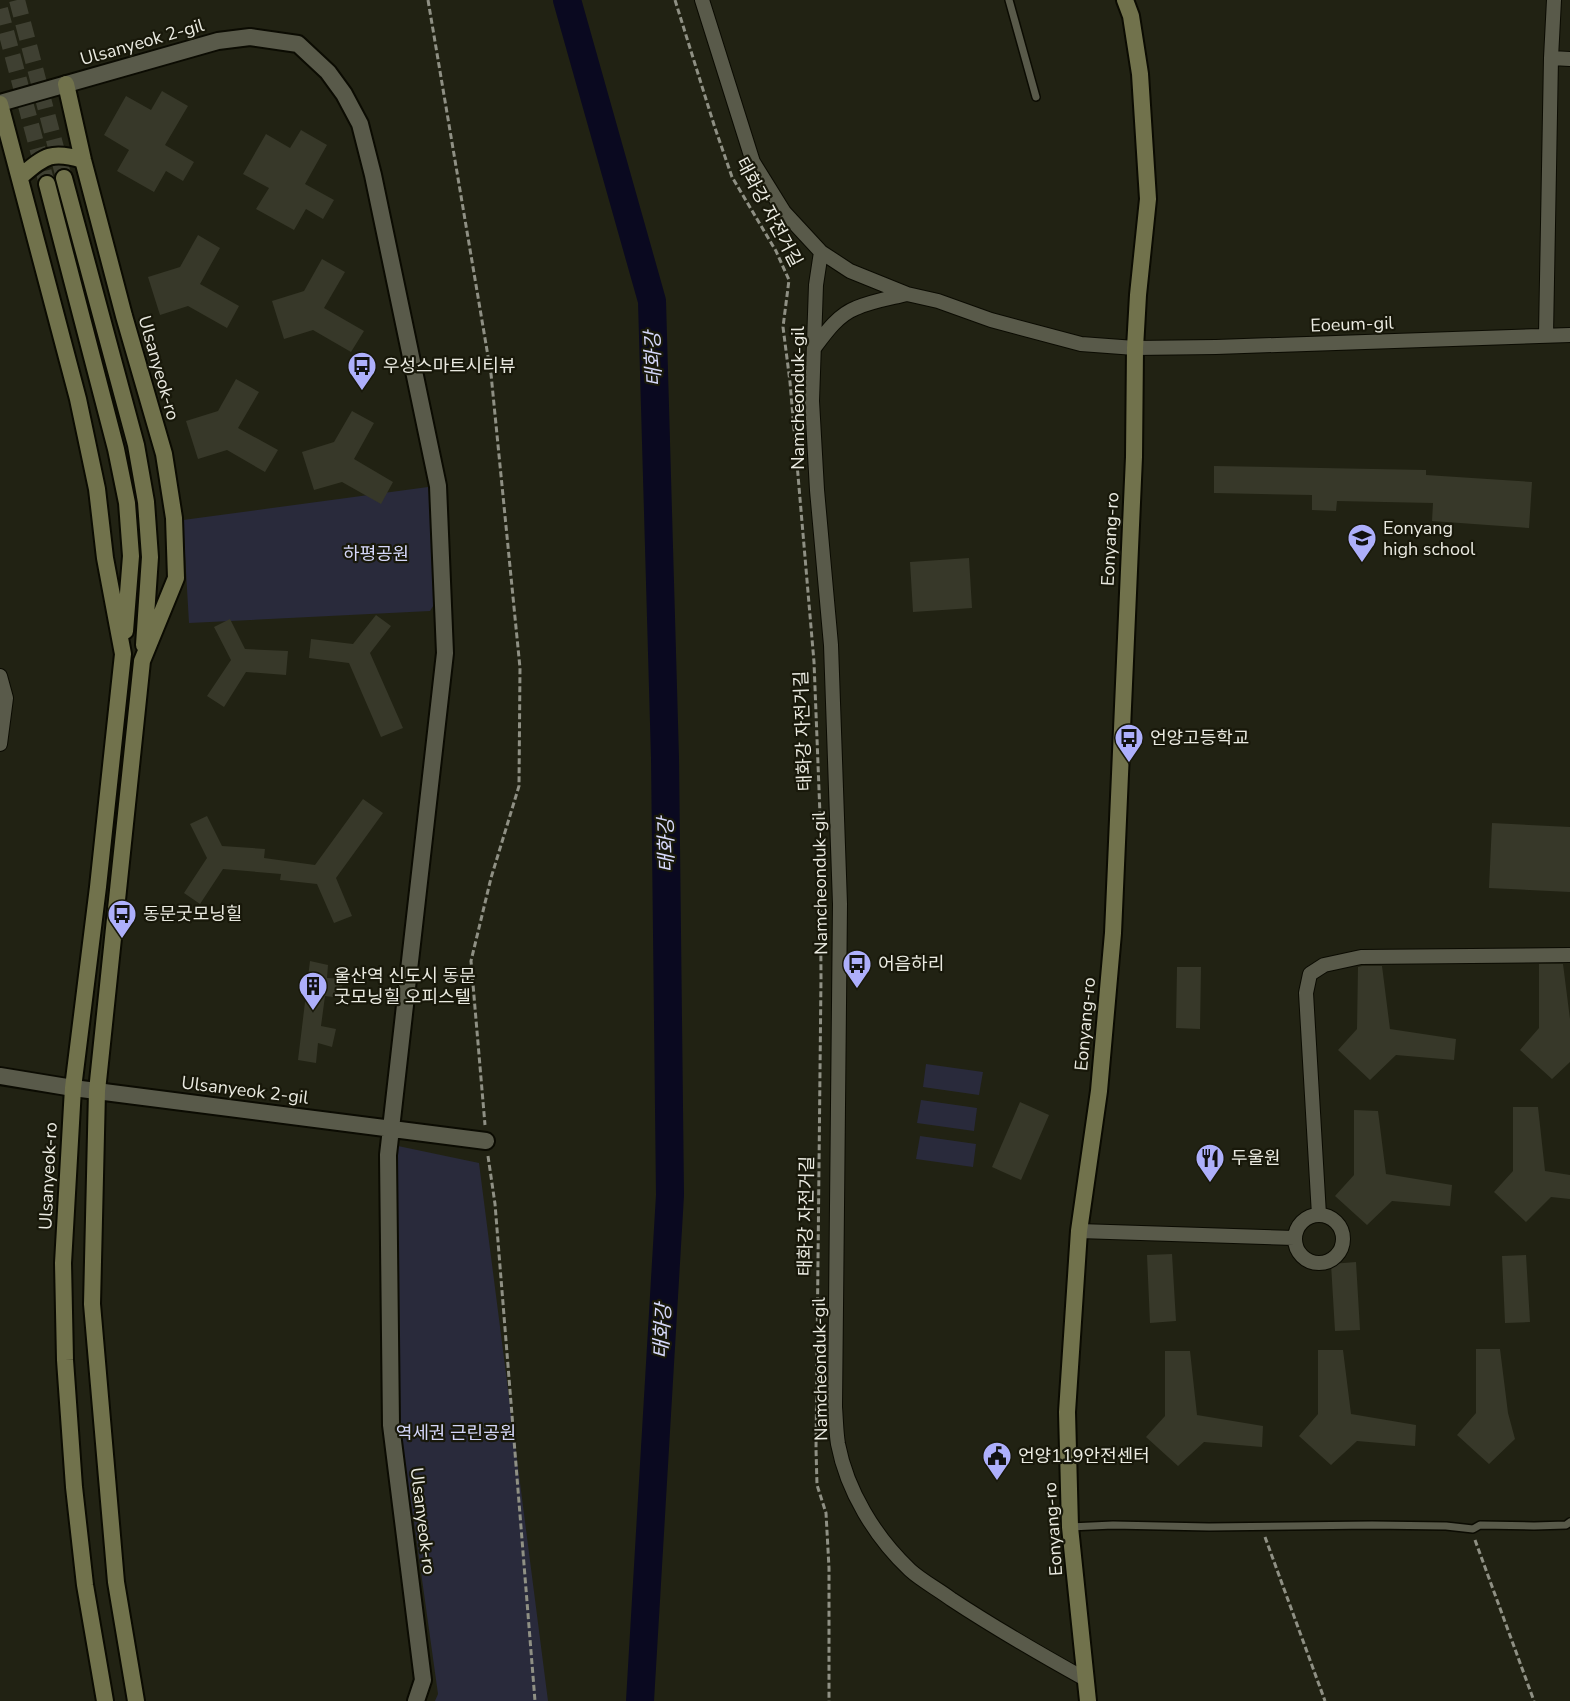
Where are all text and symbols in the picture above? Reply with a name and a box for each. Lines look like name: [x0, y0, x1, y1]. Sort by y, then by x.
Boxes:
street label: Ulsanyeok 2-gil: [77, 13, 207, 71]
street label: 태화강 자전거길: [730, 153, 808, 271]
street label: Eoeum-gil: [1310, 311, 1395, 337]
street label: Ulsanyeok-ro: [133, 313, 185, 423]
street label: Namcheonduk-gil: [786, 326, 810, 470]
water label: 태화강: [639, 328, 668, 387]
bus stop icon: 우성스마트시티뷰: [346, 350, 378, 392]
place label: 우성스마트시티뷰: [383, 354, 515, 378]
street label: Eonyang-ro: [1096, 491, 1124, 587]
place label: Eonyang high school: [1383, 516, 1476, 561]
school or university icon: Eonyang high school: [1346, 522, 1378, 564]
park label: 하평공원: [343, 542, 409, 566]
street label: 태화강 자전거길: [789, 670, 817, 792]
bus stop icon: 언양고등학교: [1113, 722, 1145, 764]
place label: 언양고등학교: [1150, 726, 1249, 750]
street label: Namcheonduk-gil: [807, 810, 833, 955]
water label: 태화강: [652, 815, 680, 873]
bus stop icon: 동문굿모닝힐: [106, 898, 138, 940]
place label: 동문굿모닝힐: [143, 902, 242, 926]
bus stop icon: 어음하리: [841, 948, 873, 990]
place label: 어음하리: [878, 952, 944, 976]
place label: 울산역 신도시 동문 굿모닝힐 오피스텔: [334, 964, 476, 1009]
building icon: 울산역 신도시 동문 굿모닝힐 오피스텔: [297, 970, 329, 1012]
street label: Eonyang-ro: [1069, 976, 1101, 1072]
street label: Ulsanyeok 2-gil: [180, 1070, 311, 1110]
street label: Ulsanyeok-ro: [33, 1122, 63, 1230]
restaurant icon: 두울원: [1194, 1142, 1226, 1184]
place label: 두울원: [1231, 1146, 1281, 1170]
street label: 태화강 자전거길: [793, 1156, 819, 1276]
street label: Namcheonduk-gil: [807, 1296, 833, 1441]
water label: 태화강: [648, 1300, 678, 1359]
park label: 역세권 근린공원: [396, 1421, 516, 1445]
public building icon: 언양119안전센터: [981, 1440, 1013, 1482]
place label: 언양119안전센터: [1018, 1444, 1150, 1468]
street label: Ulsanyeok-ro: [405, 1466, 441, 1576]
street label: Eonyang-ro: [1038, 1481, 1068, 1577]

